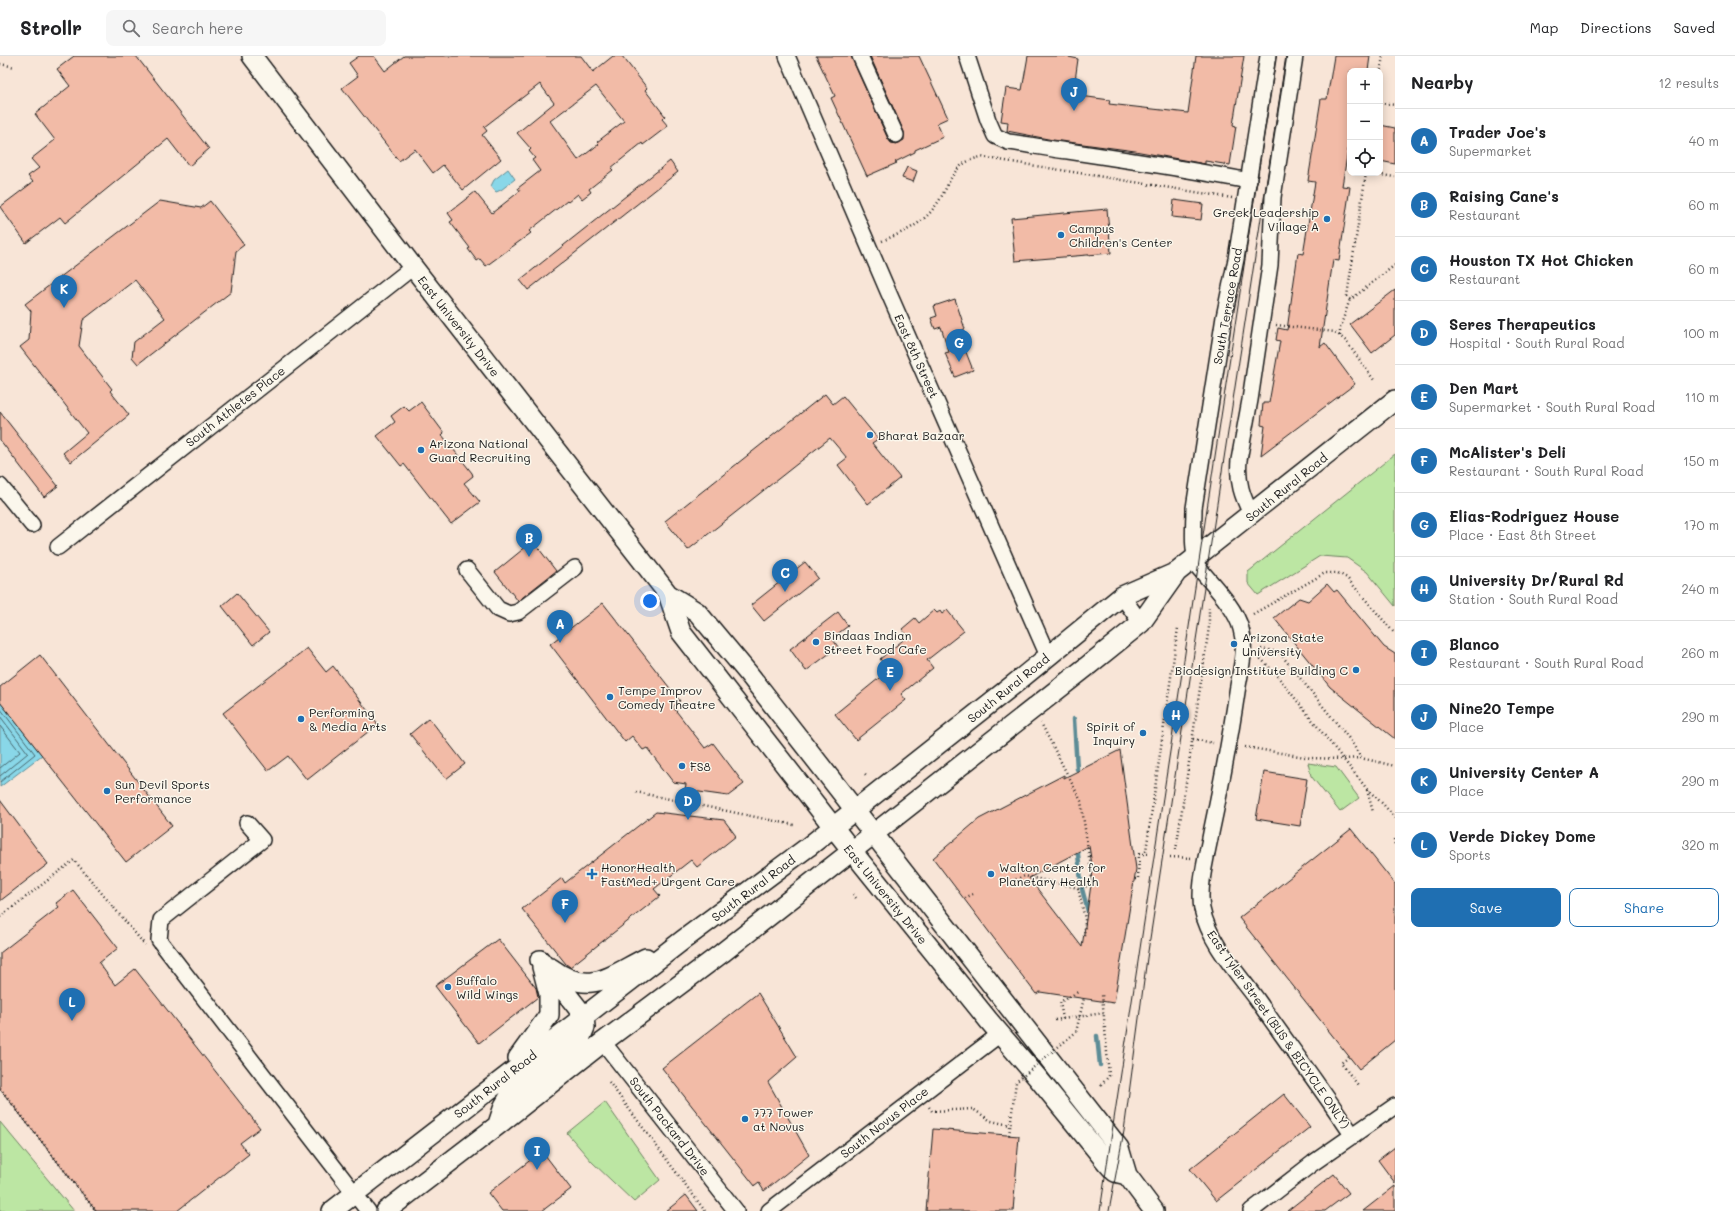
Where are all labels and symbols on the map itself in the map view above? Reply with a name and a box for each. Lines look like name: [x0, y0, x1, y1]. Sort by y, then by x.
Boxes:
pin: J: [1061, 78, 1087, 111]
place label: Greek Leadership Village A: [1213, 204, 1319, 234]
marker: Greek Leadership Village A: [1322, 214, 1332, 224]
place label: Campus Children's Center: [1069, 220, 1172, 250]
marker: Campus Children's Center: [1056, 230, 1066, 240]
street label: South Terrace Road: [1209, 246, 1245, 366]
street label: East University Drive: [415, 272, 503, 380]
pin: K: [51, 275, 77, 308]
street label: East 8th Street: [891, 311, 943, 401]
pin: G: [946, 329, 972, 362]
street label: South Athletes Place: [182, 362, 288, 450]
place label: Bharat Bazaar: [878, 427, 965, 443]
marker: Bharat Bazaar: [865, 430, 875, 440]
place label: Arizona National Guard Recruiting: [429, 435, 530, 465]
marker: Arizona National Guard Recruiting: [416, 445, 426, 455]
street label: South Rural Road: [1242, 449, 1331, 525]
pin: B: [516, 524, 542, 557]
pin: C: [772, 559, 798, 592]
your location: [640, 591, 660, 611]
pin: A: [547, 610, 573, 643]
place label: Bindaas Indian Street Food Cafe: [824, 627, 927, 657]
place label: Arizona State University: [1242, 629, 1324, 659]
marker: Bindaas Indian Street Food Cafe: [811, 637, 821, 647]
marker: Arizona State University: [1229, 639, 1239, 649]
street label: South Rural Road: [964, 650, 1053, 726]
pin: E: [877, 658, 903, 691]
place label: Biodesign Institute Building C: [1175, 662, 1348, 678]
marker: Biodesign Institute Building C: [1351, 665, 1361, 675]
place label: Tempe Improv Comedy Theatre: [618, 682, 715, 712]
marker: Tempe Improv Comedy Theatre: [605, 692, 615, 702]
pin: H: [1163, 701, 1189, 734]
place label: Performing & Media Arts: [309, 704, 387, 734]
marker: Performing & Media Arts: [296, 714, 306, 724]
place label: Spirit of Inquiry: [1087, 718, 1135, 748]
marker: Spirit of Inquiry: [1138, 728, 1148, 738]
place label: FS8: [690, 758, 711, 774]
marker: FS8: [677, 761, 687, 771]
place label: Sun Devil Sports Performance: [115, 776, 210, 806]
marker: Sun Devil Sports Performance: [102, 786, 112, 796]
pin: D: [675, 787, 701, 820]
street label: East University Drive: [841, 841, 931, 947]
street label: South Rural Road: [708, 851, 798, 925]
place label: HonorHealth FastMed+ Urgent Care: [601, 859, 735, 889]
place label: Walton Center for Planetary Health: [999, 859, 1106, 889]
marker: HonorHealth FastMed+ Urgent Care: [586, 868, 598, 880]
marker: Walton Center for Planetary Health: [986, 869, 996, 879]
pin: F: [552, 890, 578, 923]
street label: East Tyler Street (BUS & BICYCLE ONLY): [1204, 927, 1354, 1131]
place label: Buffalo Wild Wings: [456, 972, 518, 1002]
marker: Buffalo Wild Wings: [443, 982, 453, 992]
pin: L: [59, 988, 85, 1021]
street label: South Rural Road: [450, 1046, 540, 1121]
street label: South Packard Drive: [626, 1073, 714, 1179]
street label: South Novus Place: [837, 1083, 931, 1161]
place label: 777 Tower at Novus: [753, 1104, 813, 1134]
marker: 777 Tower at Novus: [740, 1114, 750, 1124]
pin: I: [524, 1137, 550, 1170]

